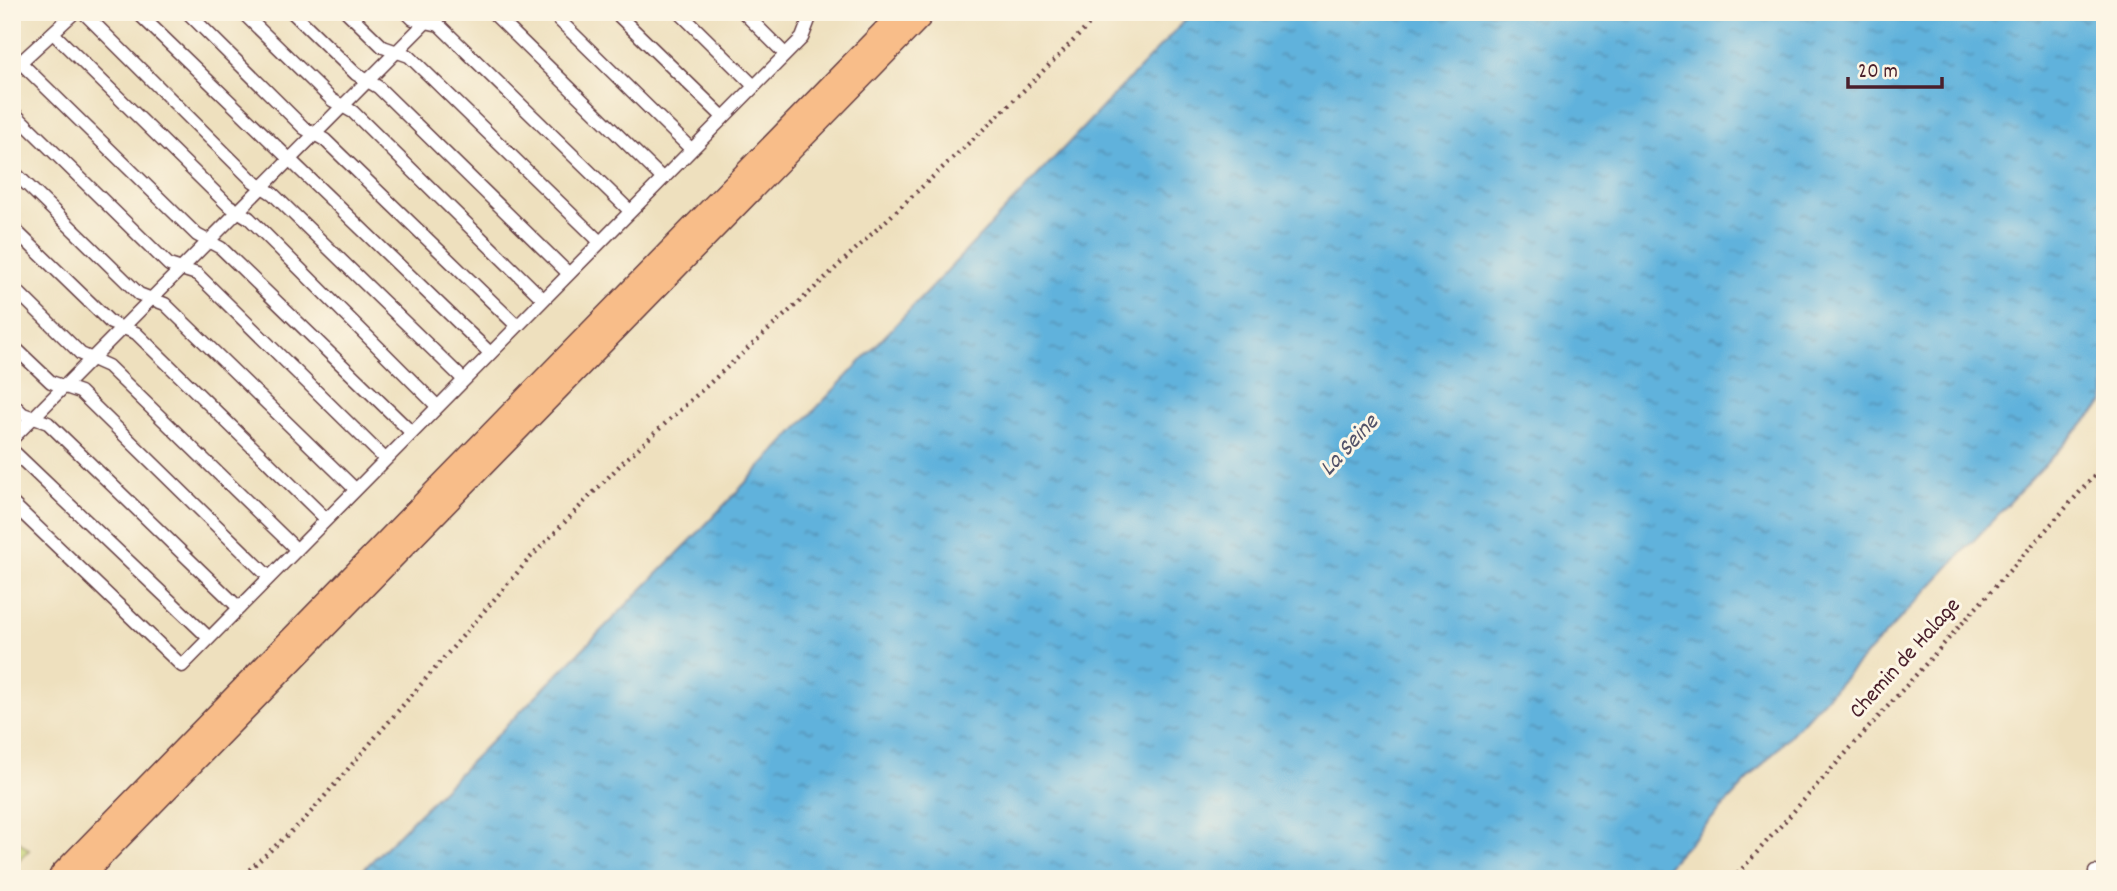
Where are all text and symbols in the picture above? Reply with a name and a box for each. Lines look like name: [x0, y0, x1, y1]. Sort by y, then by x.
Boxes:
scale bar: [1848, 46, 1942, 90]
text: 20 m: [1858, 58, 1898, 88]
water label: La Seine: [1312, 406, 1389, 485]
street label: Chemin de Halage: [1843, 591, 1969, 727]

